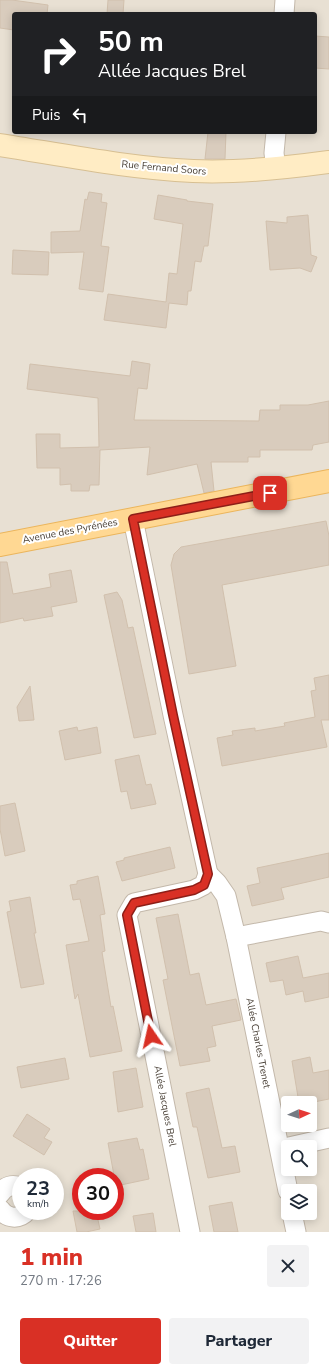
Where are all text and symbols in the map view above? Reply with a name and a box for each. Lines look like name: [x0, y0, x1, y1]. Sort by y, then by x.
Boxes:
text: 50 m: [98, 23, 164, 61]
icon: right: [32, 28, 84, 80]
text: Allée Jacques Brel: [98, 59, 246, 83]
icon: left: [69, 104, 91, 126]
text: Puis: [32, 105, 61, 125]
street label: Rue Fernand Soors: [121, 157, 207, 179]
pin: [253, 476, 287, 510]
icon: arrive: [259, 482, 281, 504]
street label: Avenue des Pyrénées: [21, 515, 119, 547]
street label: Allée Charles Trenet: [242, 997, 274, 1090]
position arrow: [130, 1015, 172, 1057]
street label: Allée Jacques Brel: [150, 1064, 180, 1148]
north arrow: [281, 1096, 317, 1132]
map controls: [281, 1096, 317, 1220]
button: search: [281, 1140, 317, 1176]
speed limit sign: 30: [72, 1168, 124, 1220]
text: 23: [26, 1175, 50, 1202]
button: layers: [281, 1184, 317, 1220]
text: km/h: [27, 1197, 49, 1211]
text: 1 min: [20, 1241, 83, 1273]
button: close: [267, 1245, 309, 1287]
text: 270 m · 17:26: [20, 1272, 102, 1290]
button: Quitter: [20, 1318, 161, 1364]
button: Partager: [169, 1318, 309, 1364]

